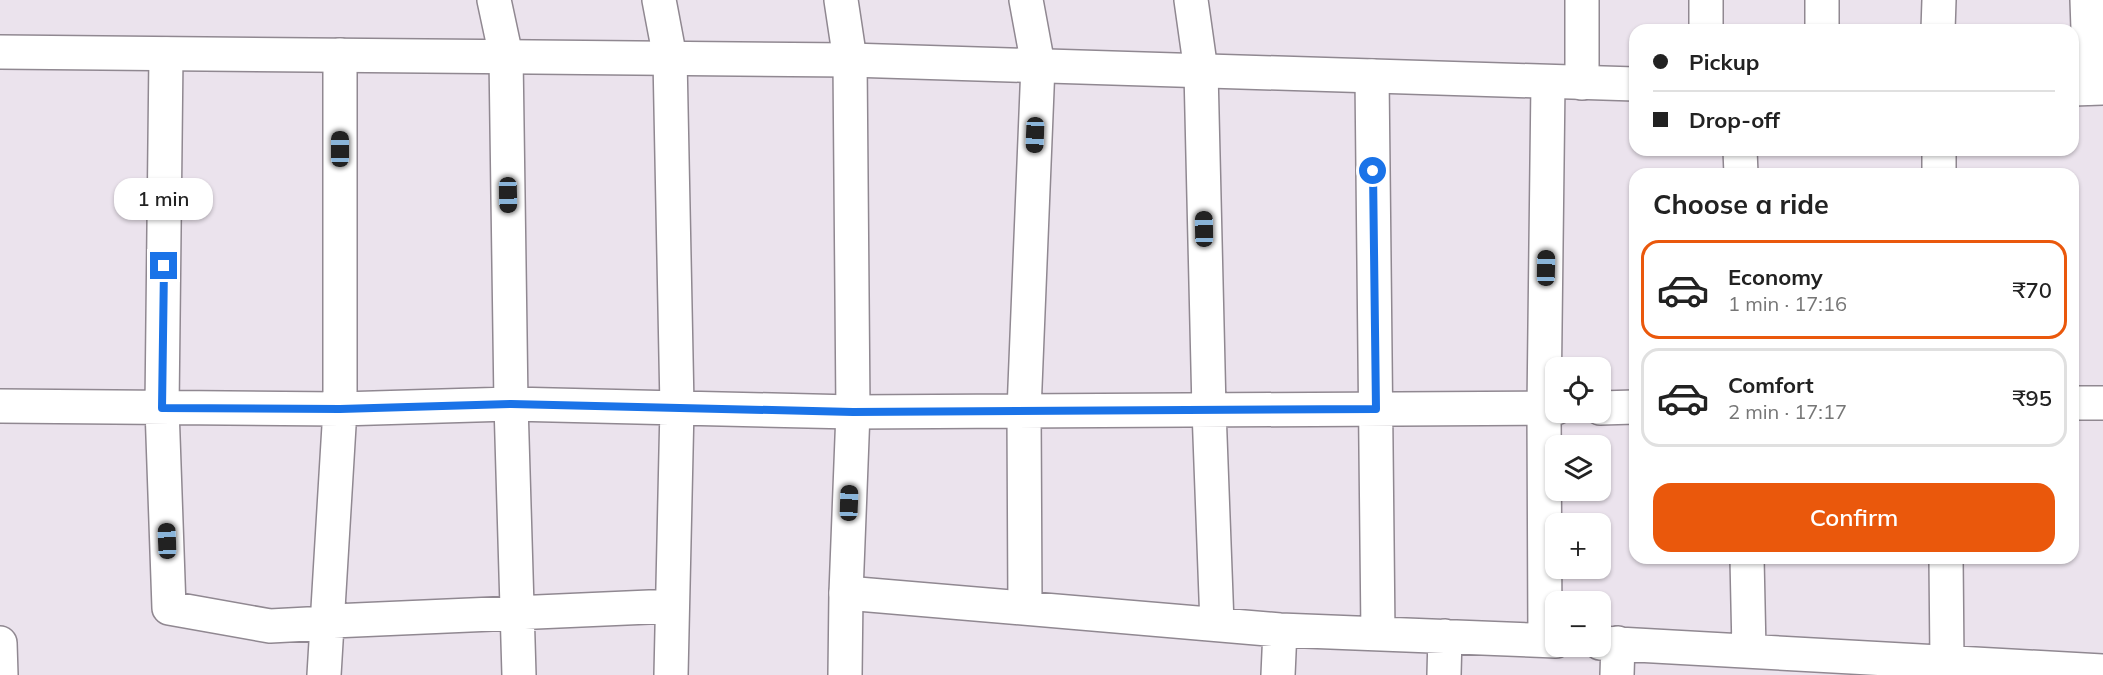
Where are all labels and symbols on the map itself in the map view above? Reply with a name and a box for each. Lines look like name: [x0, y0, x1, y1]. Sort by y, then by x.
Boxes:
car: [1025, 117, 1045, 153]
car: [331, 131, 349, 167]
route start: [1359, 157, 1386, 184]
car: [499, 177, 517, 213]
callout: 1 min: [114, 179, 213, 221]
car: [1195, 211, 1213, 247]
car: [1537, 250, 1555, 286]
route end: [150, 252, 177, 279]
car: [839, 485, 859, 521]
car: [157, 523, 177, 559]

